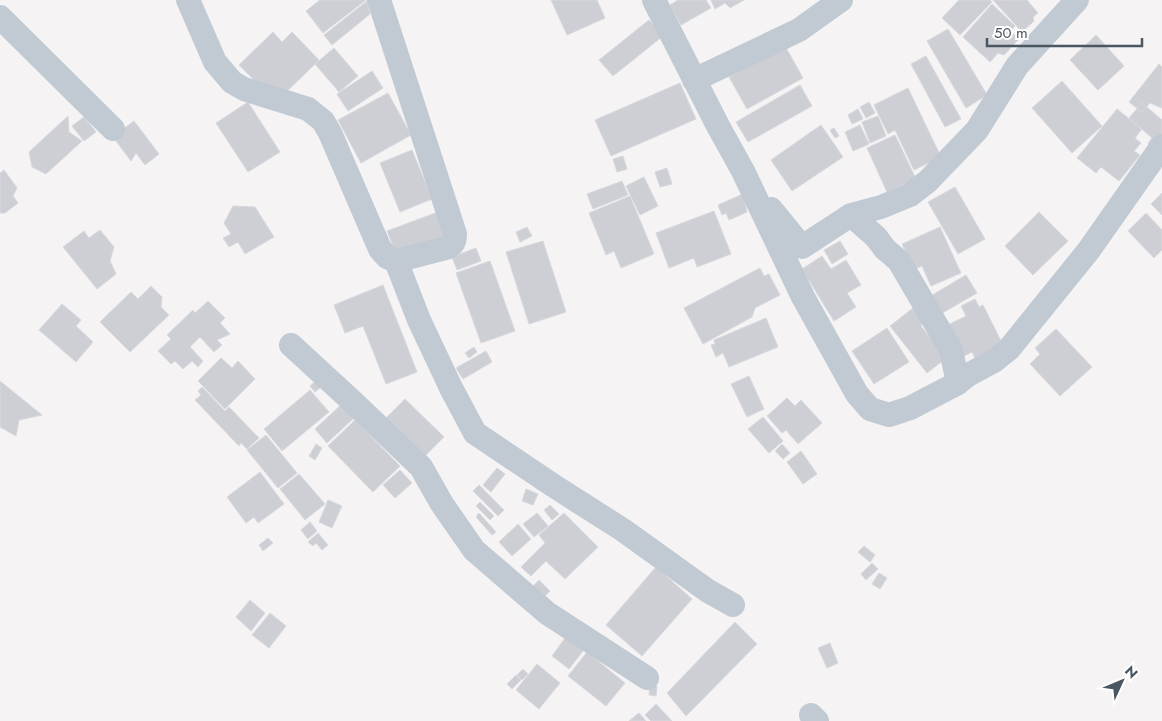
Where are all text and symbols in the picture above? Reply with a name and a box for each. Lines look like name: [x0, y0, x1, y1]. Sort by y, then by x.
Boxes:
scale bar: [987, 15, 1142, 47]
text: 50 m: [994, 22, 1028, 44]
north arrow: [1097, 656, 1147, 706]
text: N: [1120, 661, 1142, 683]

